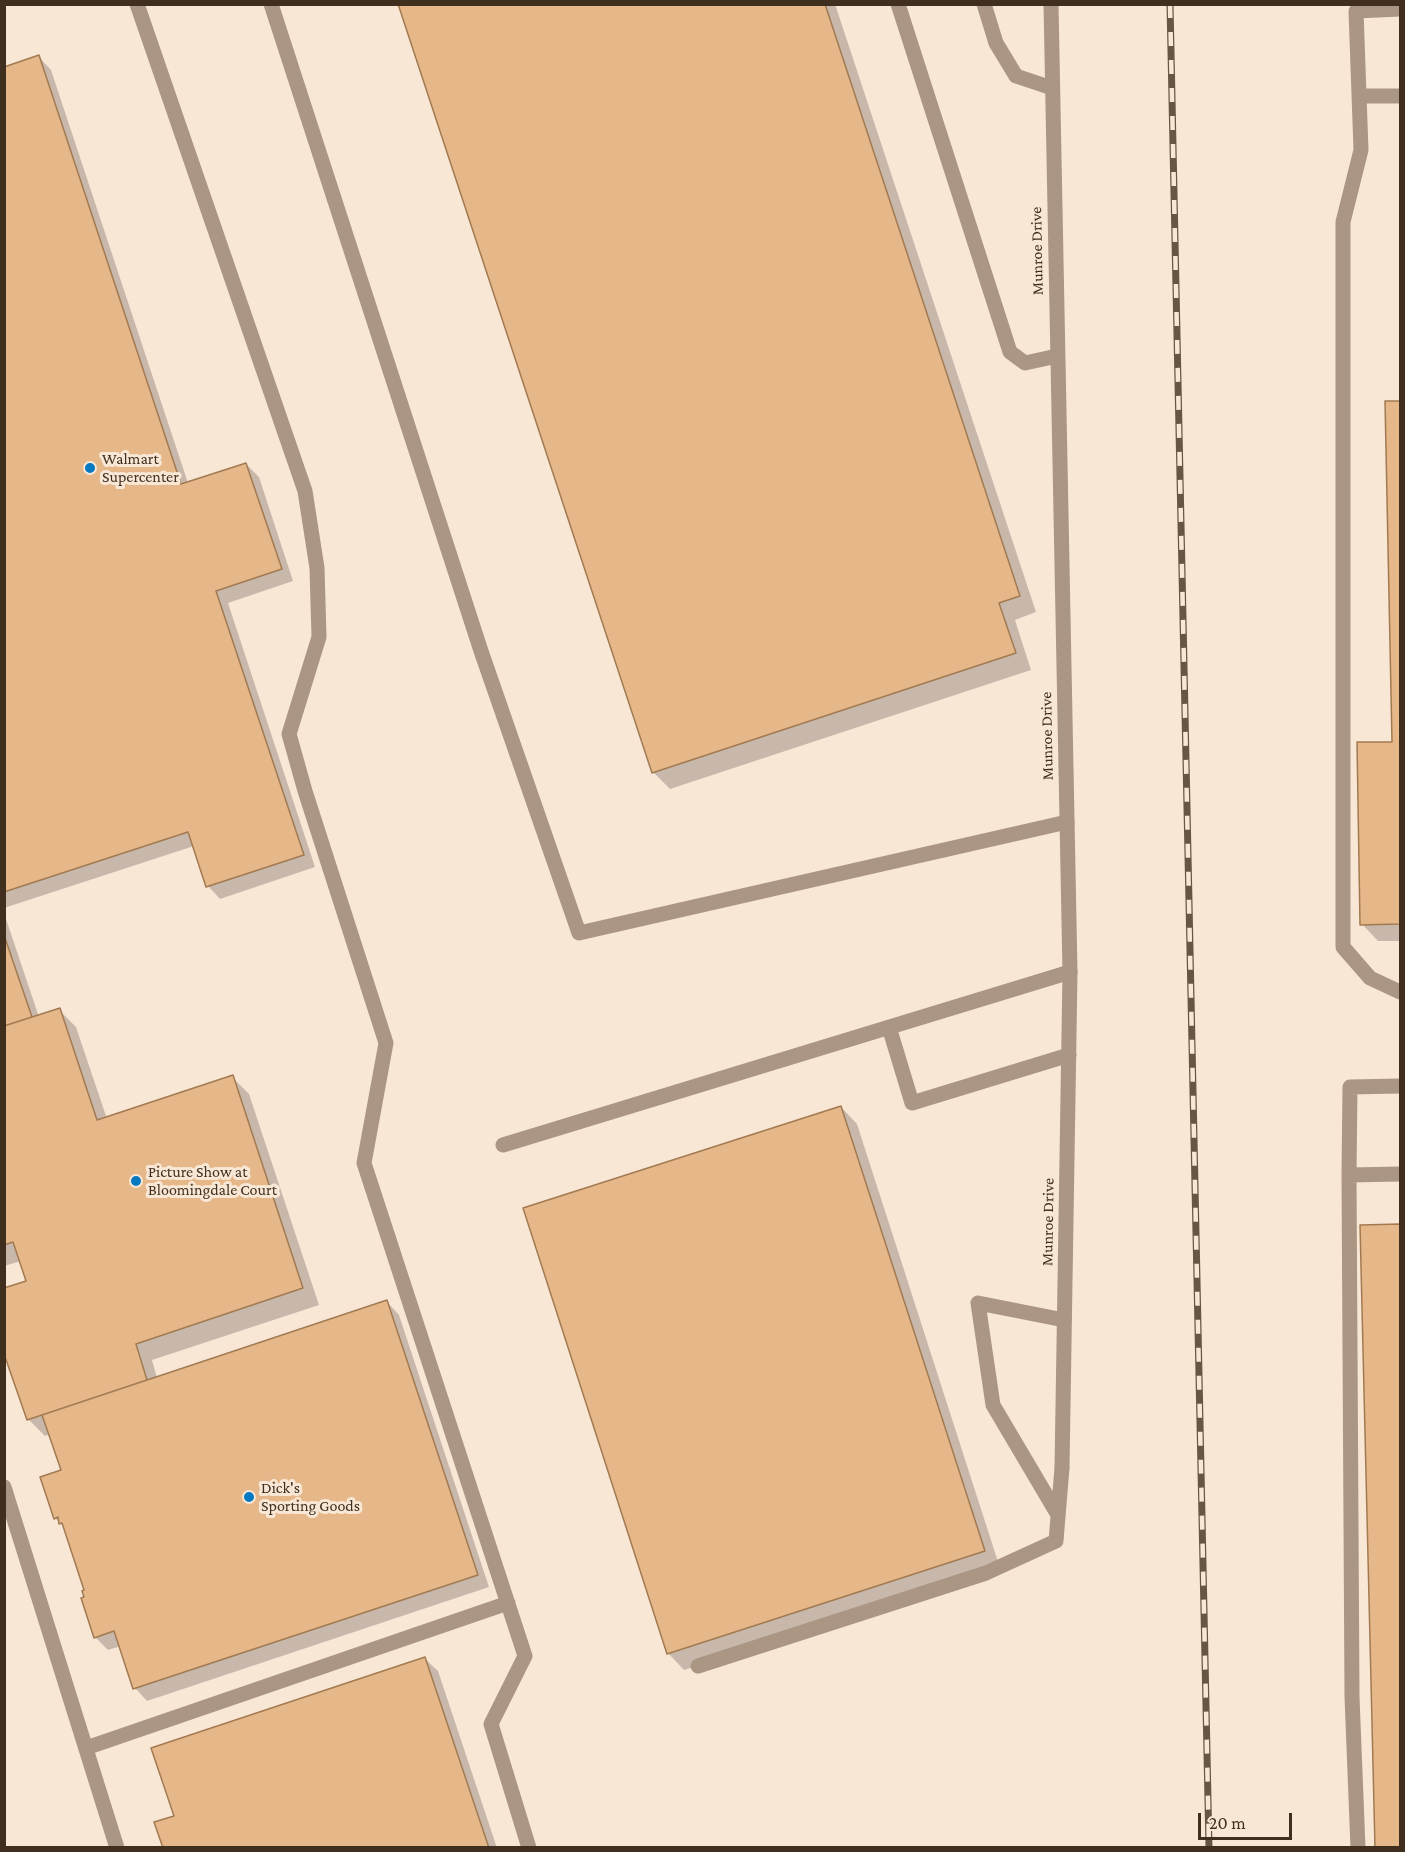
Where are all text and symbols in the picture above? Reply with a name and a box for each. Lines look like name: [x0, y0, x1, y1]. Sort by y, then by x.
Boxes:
street label: Munroe Drive: [1027, 207, 1047, 295]
place label: Walmart Supercenter: [102, 449, 179, 487]
marker: Walmart Supercenter: [83, 461, 97, 475]
street label: Munroe Drive: [1037, 692, 1057, 780]
place label: Picture Show at Bloomingdale Court: [148, 1162, 277, 1200]
marker: Picture Show at Bloomingdale Court: [129, 1174, 143, 1188]
street label: Munroe Drive: [1038, 1178, 1058, 1266]
place label: Dick's Sporting Goods: [261, 1478, 360, 1516]
marker: Dick's Sporting Goods: [242, 1490, 256, 1504]
scale bar: [1201, 1801, 1296, 1839]
text: 20 m: [1209, 1813, 1246, 1833]

